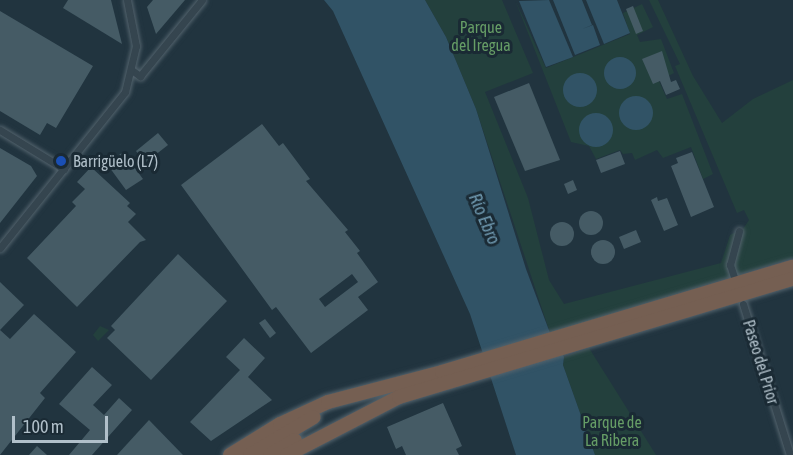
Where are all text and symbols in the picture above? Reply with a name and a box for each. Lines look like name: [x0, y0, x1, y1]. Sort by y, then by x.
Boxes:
park label: Parque del Iregua: [451, 17, 511, 55]
place label: Barrigüelo (L7): [73, 151, 158, 171]
marker: Barrigüelo (L7): [54, 154, 68, 168]
water label: Río Ebro: [464, 190, 504, 248]
street label: Paseo del Prior: [739, 317, 783, 407]
scale bar: [15, 404, 111, 442]
park label: Parque de La Ribera: [582, 412, 642, 450]
text: 100 m: [23, 416, 64, 437]

